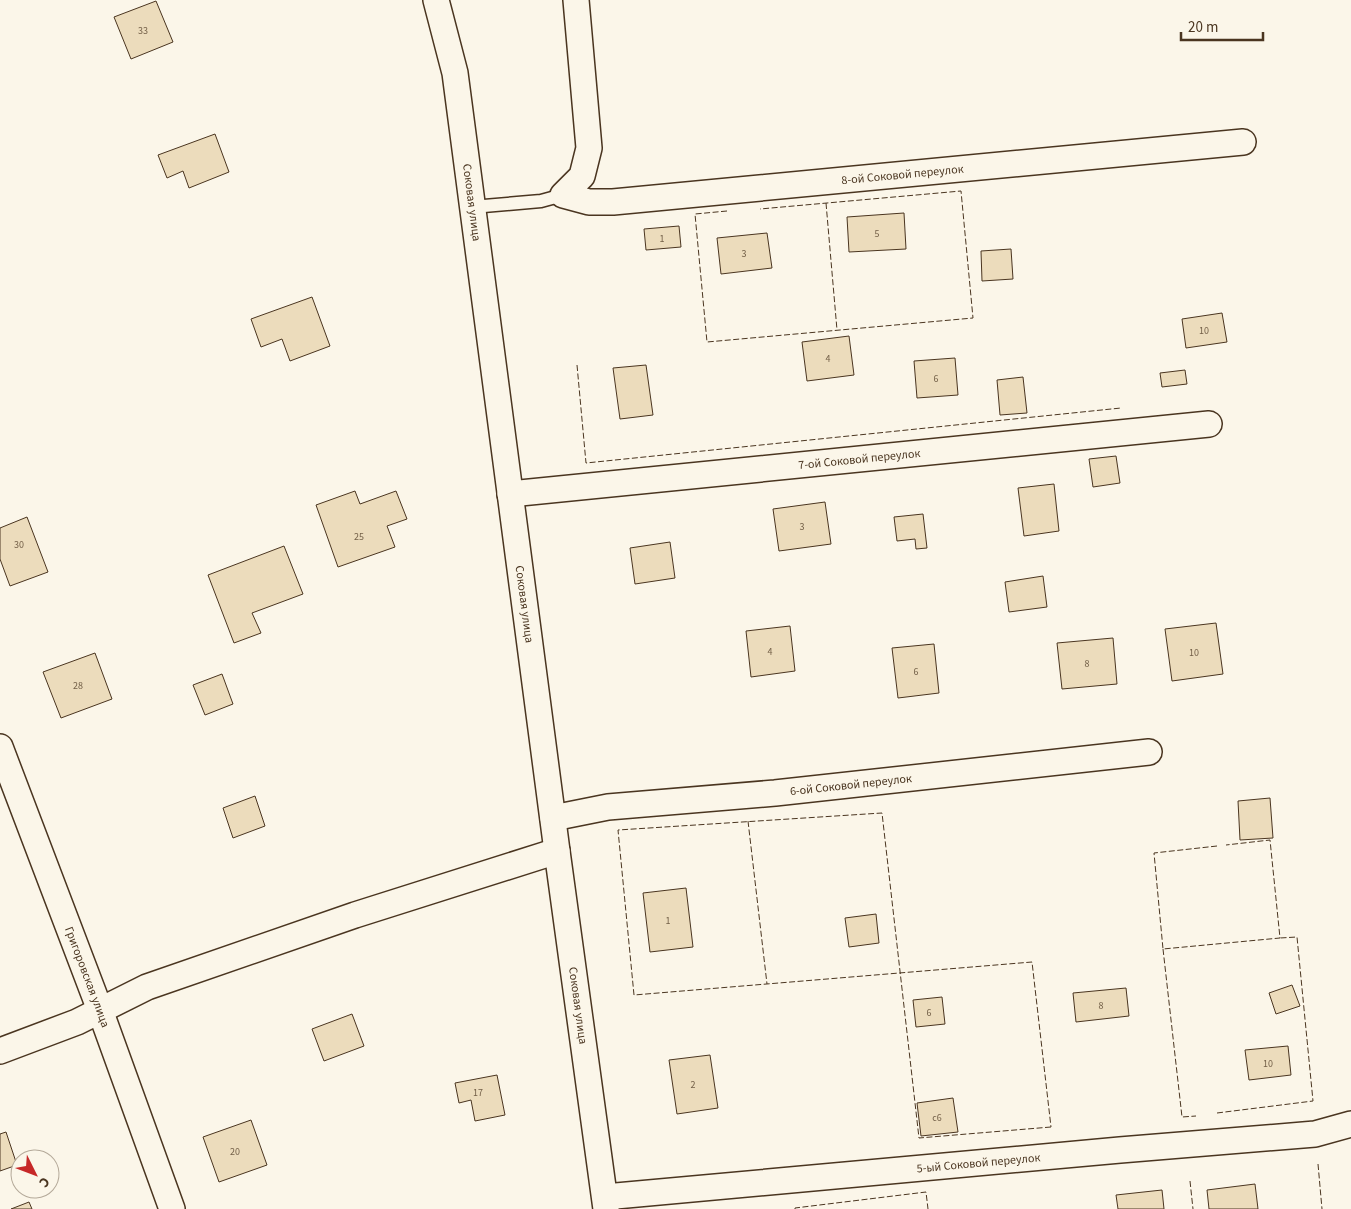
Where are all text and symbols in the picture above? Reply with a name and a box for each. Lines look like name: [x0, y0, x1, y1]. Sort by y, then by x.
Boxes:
scale bar: [1181, 10, 1264, 42]
text: 20 m: [1188, 17, 1218, 38]
house number: 33: [138, 24, 148, 38]
street label: 8-ой Соковой переулок: [841, 161, 964, 189]
street label: Соковая улица: [458, 163, 485, 242]
house number: 5: [875, 227, 880, 241]
house number: 1: [660, 232, 665, 246]
house number: 3: [742, 247, 747, 261]
house number: 10: [1199, 324, 1209, 338]
house number: 4: [826, 352, 831, 366]
house number: 6: [934, 372, 939, 386]
street label: 7-ой Соковой переулок: [798, 445, 921, 474]
house number: 3: [800, 520, 805, 534]
house number: 25: [354, 530, 364, 544]
house number: 30: [14, 538, 24, 552]
street label: Соковая улица: [511, 564, 538, 644]
house number: 4: [768, 645, 773, 659]
house number: 10: [1189, 646, 1199, 660]
house number: 8: [1085, 657, 1090, 671]
house number: 6: [914, 665, 919, 679]
house number: 28: [73, 679, 83, 693]
street label: 6-ой Соковой переулок: [789, 770, 913, 800]
house number: 1: [666, 914, 671, 928]
street label: Григоровская улица: [60, 924, 114, 1030]
street label: Соковая улица: [564, 966, 591, 1045]
house number: 8: [1099, 999, 1104, 1013]
house number: 6: [927, 1006, 932, 1020]
house number: 10: [1263, 1057, 1273, 1071]
house number: 2: [691, 1078, 696, 1092]
house number: 17: [473, 1086, 483, 1100]
house number: с6: [932, 1111, 942, 1125]
house number: 20: [230, 1145, 240, 1159]
north arrow: [10, 1149, 60, 1199]
street label: 5-ый Соковой переулок: [916, 1149, 1041, 1178]
text: С: [34, 1172, 54, 1192]

